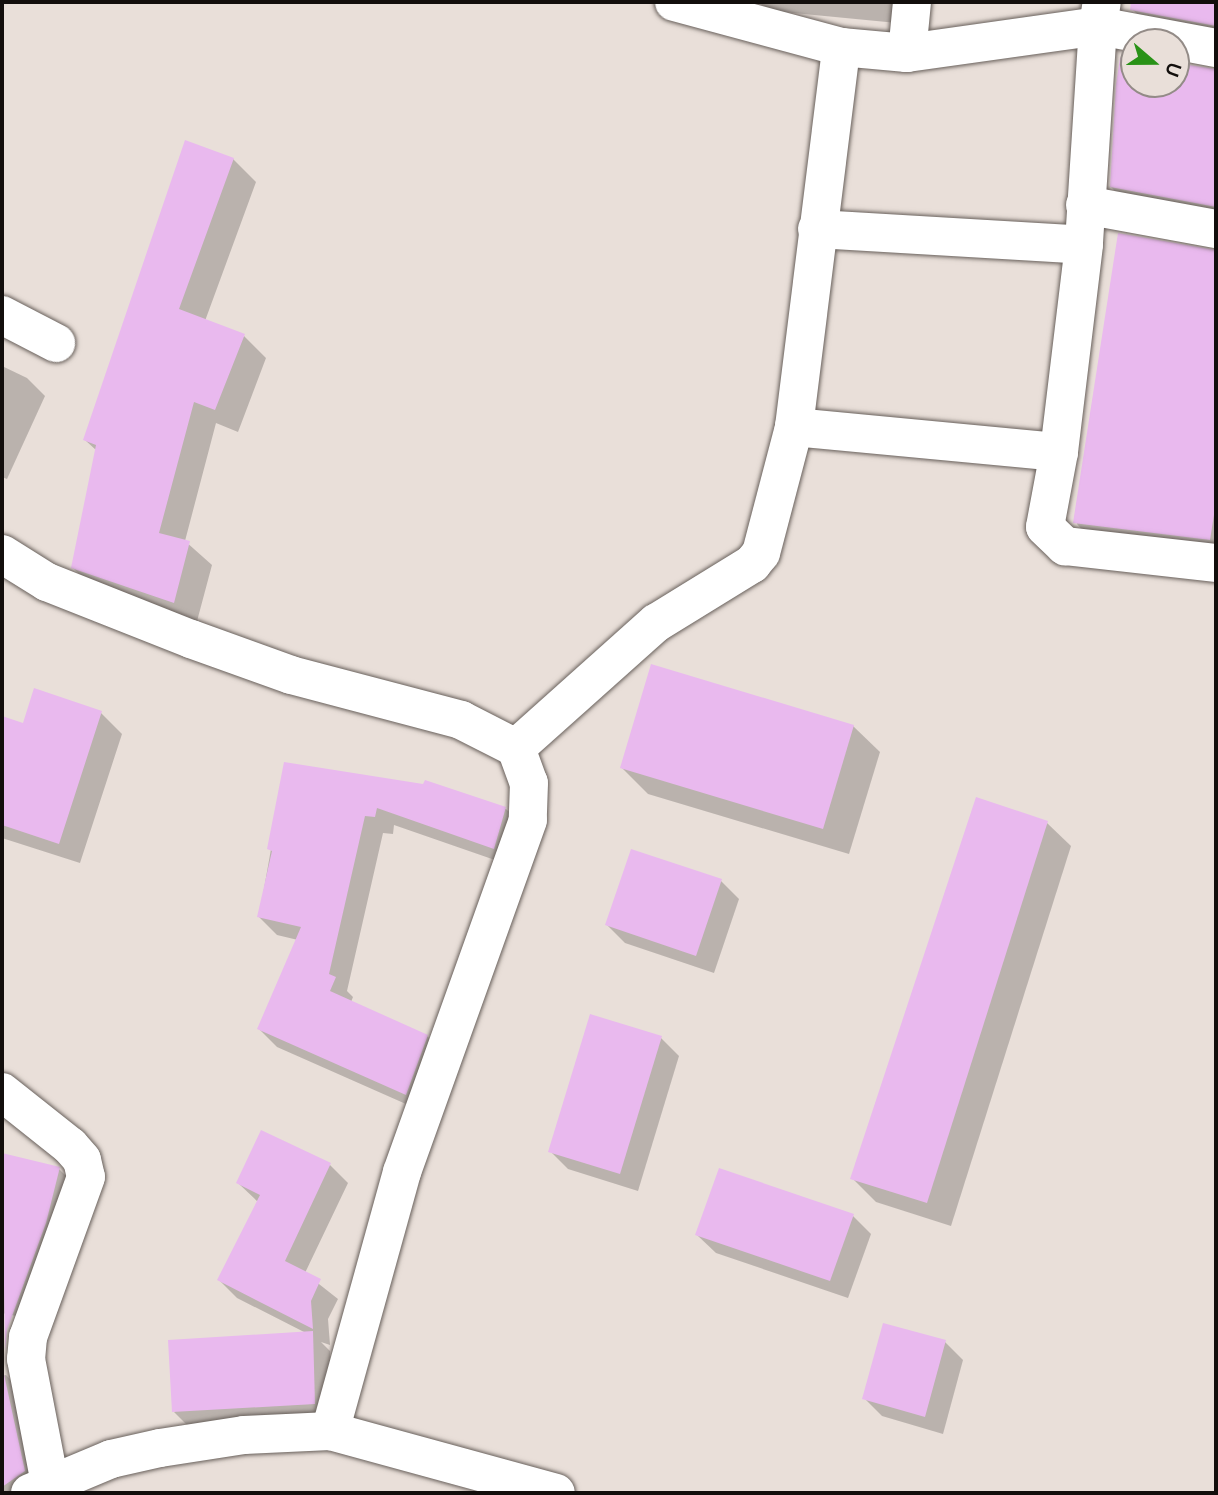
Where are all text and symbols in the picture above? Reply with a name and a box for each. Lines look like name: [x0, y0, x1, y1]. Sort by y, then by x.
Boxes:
north arrow: [1120, 28, 1190, 98]
text: U: [1160, 59, 1186, 80]

